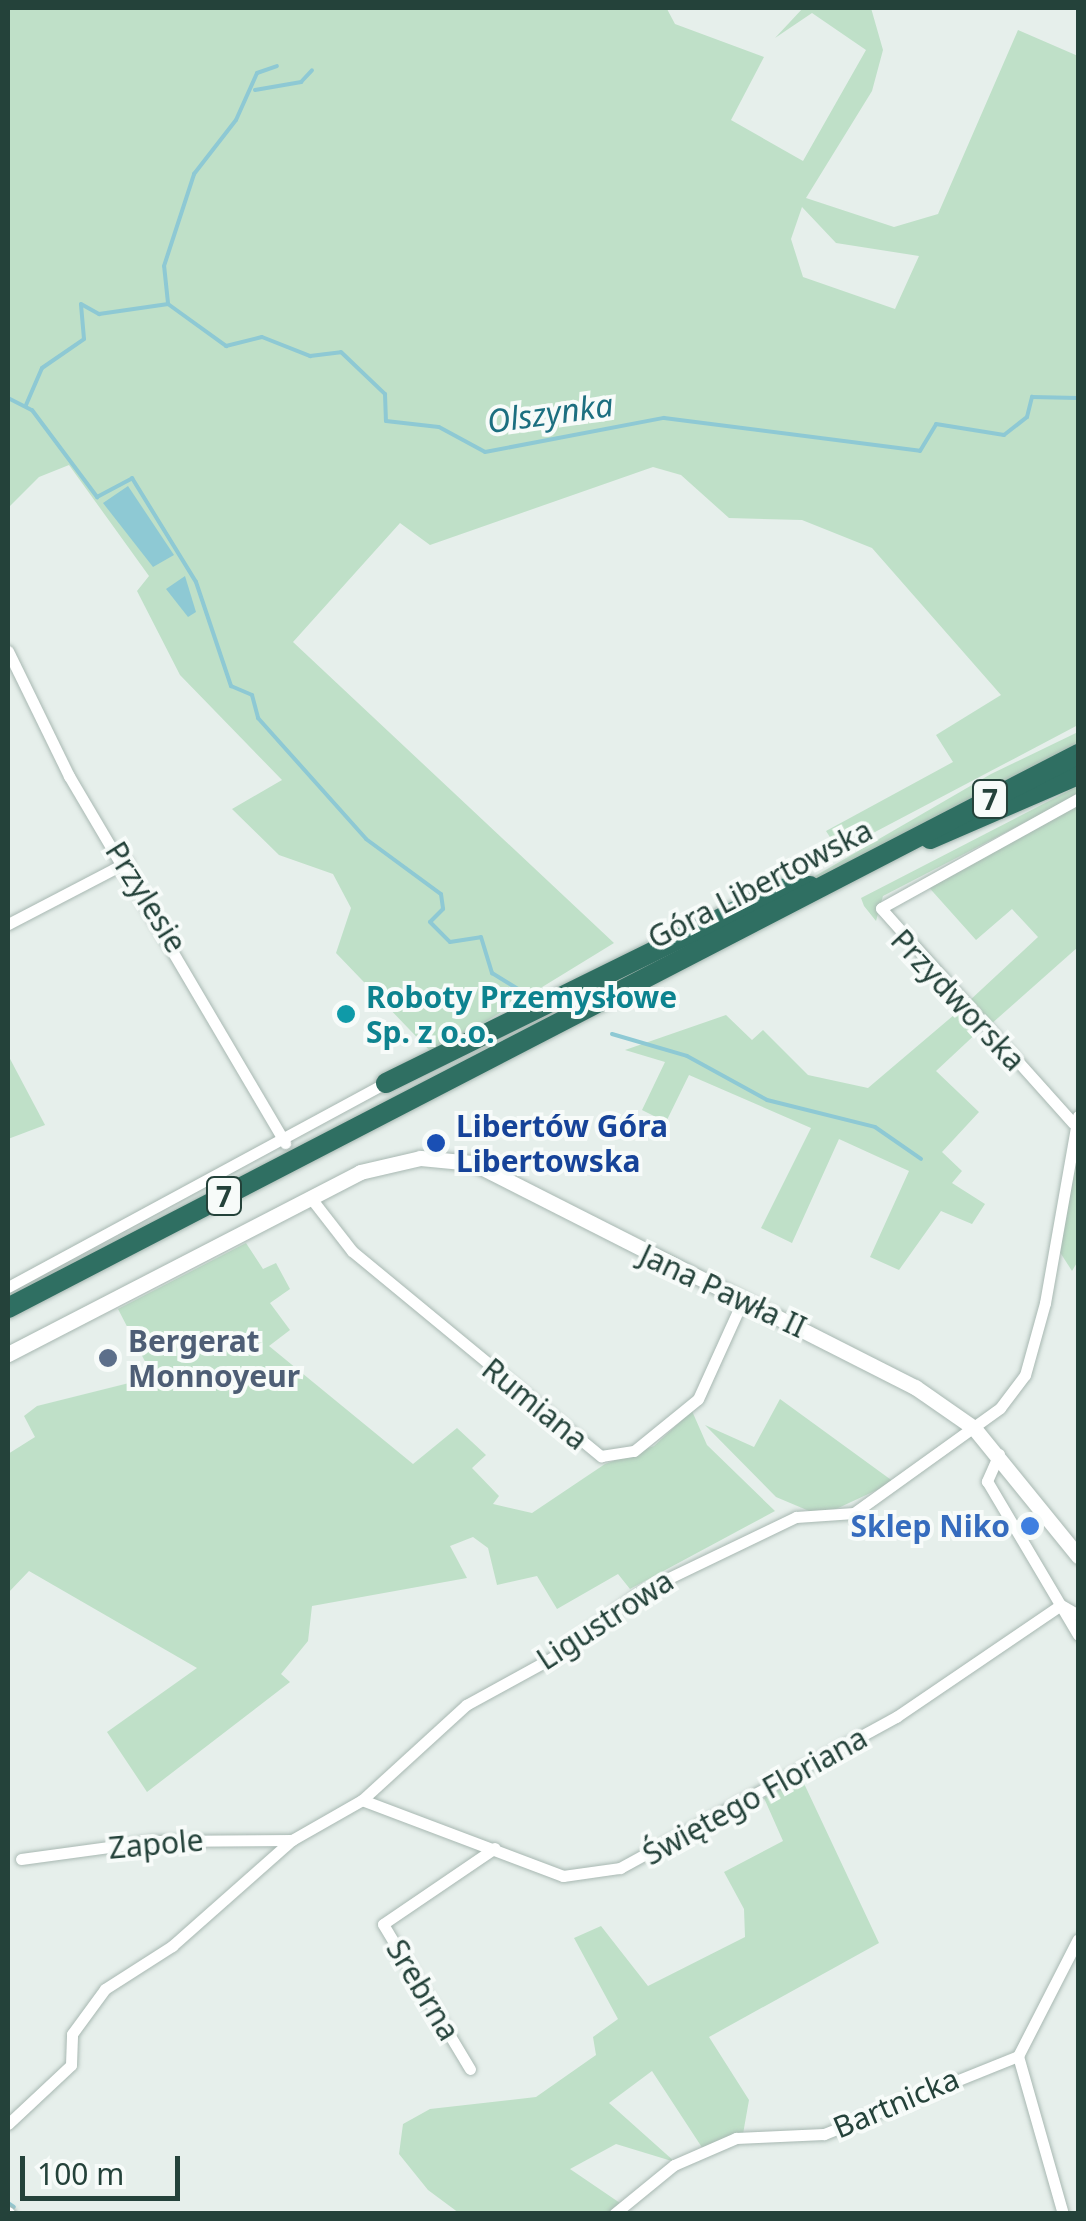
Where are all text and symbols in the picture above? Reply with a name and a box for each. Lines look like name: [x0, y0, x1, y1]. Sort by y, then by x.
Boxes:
water label: Olszynka: [485, 385, 615, 441]
road number: 7: [970, 776, 1010, 822]
street label: Góra Libertowska: [642, 812, 878, 956]
street label: Przylesie: [98, 835, 194, 959]
street label: Przydworska: [884, 922, 1032, 1078]
place label: Roboty Przemysłowe Sp. z o.o.: [366, 979, 677, 1050]
marker: Roboty Przemysłowe Sp. z o.o.: [335, 1003, 357, 1025]
place label: Libertów Góra Libertowska: [456, 1108, 668, 1178]
marker: Libertów Góra Libertowska: [425, 1132, 447, 1154]
road number: 7: [204, 1173, 244, 1219]
street label: Jana Pawła II: [634, 1237, 812, 1345]
place label: Bergerat Monnoyeur: [128, 1323, 300, 1394]
marker: Bergerat Monnoyeur: [97, 1347, 119, 1369]
street label: Rumiana: [475, 1351, 595, 1457]
place label: Sklep Niko: [851, 1508, 1010, 1544]
marker: Sklep Niko: [1019, 1515, 1041, 1537]
street label: Ligustrowa: [530, 1563, 680, 1677]
street label: Świętego Floriana: [637, 1719, 873, 1873]
street label: Zapole: [107, 1822, 205, 1866]
street label: Srebrna: [379, 1933, 467, 2047]
street label: Bartnicka: [828, 2060, 964, 2146]
scale bar: [25, 2136, 185, 2198]
text: 100 m: [37, 2153, 124, 2194]

